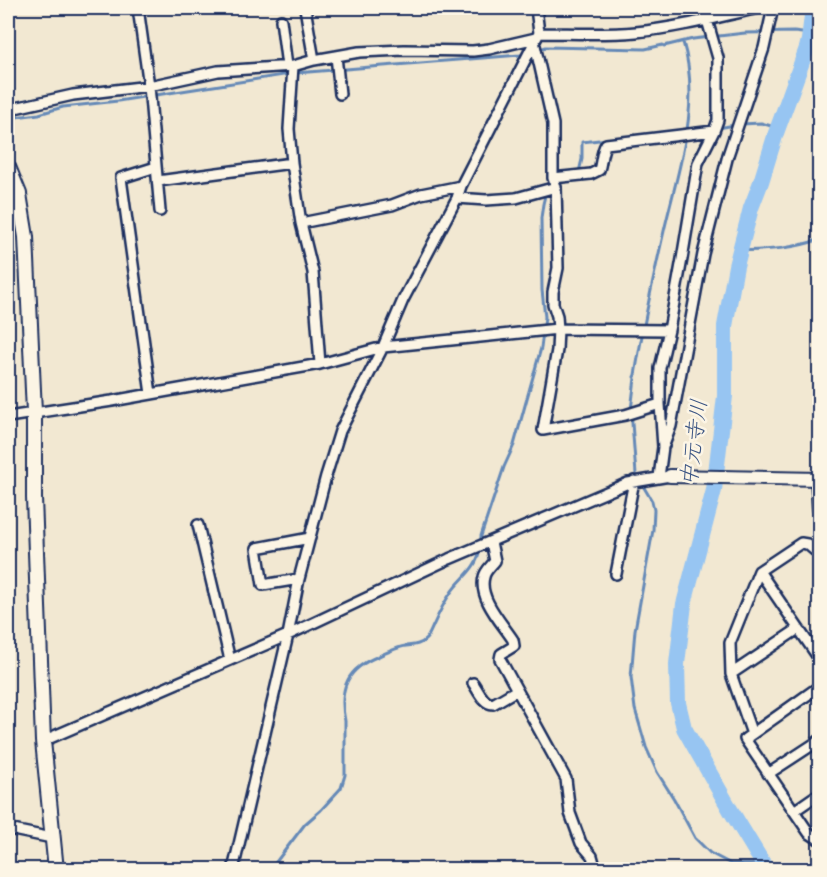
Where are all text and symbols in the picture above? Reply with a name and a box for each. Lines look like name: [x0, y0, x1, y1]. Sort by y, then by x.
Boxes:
water label: 中元寺川: [675, 397, 717, 489]

